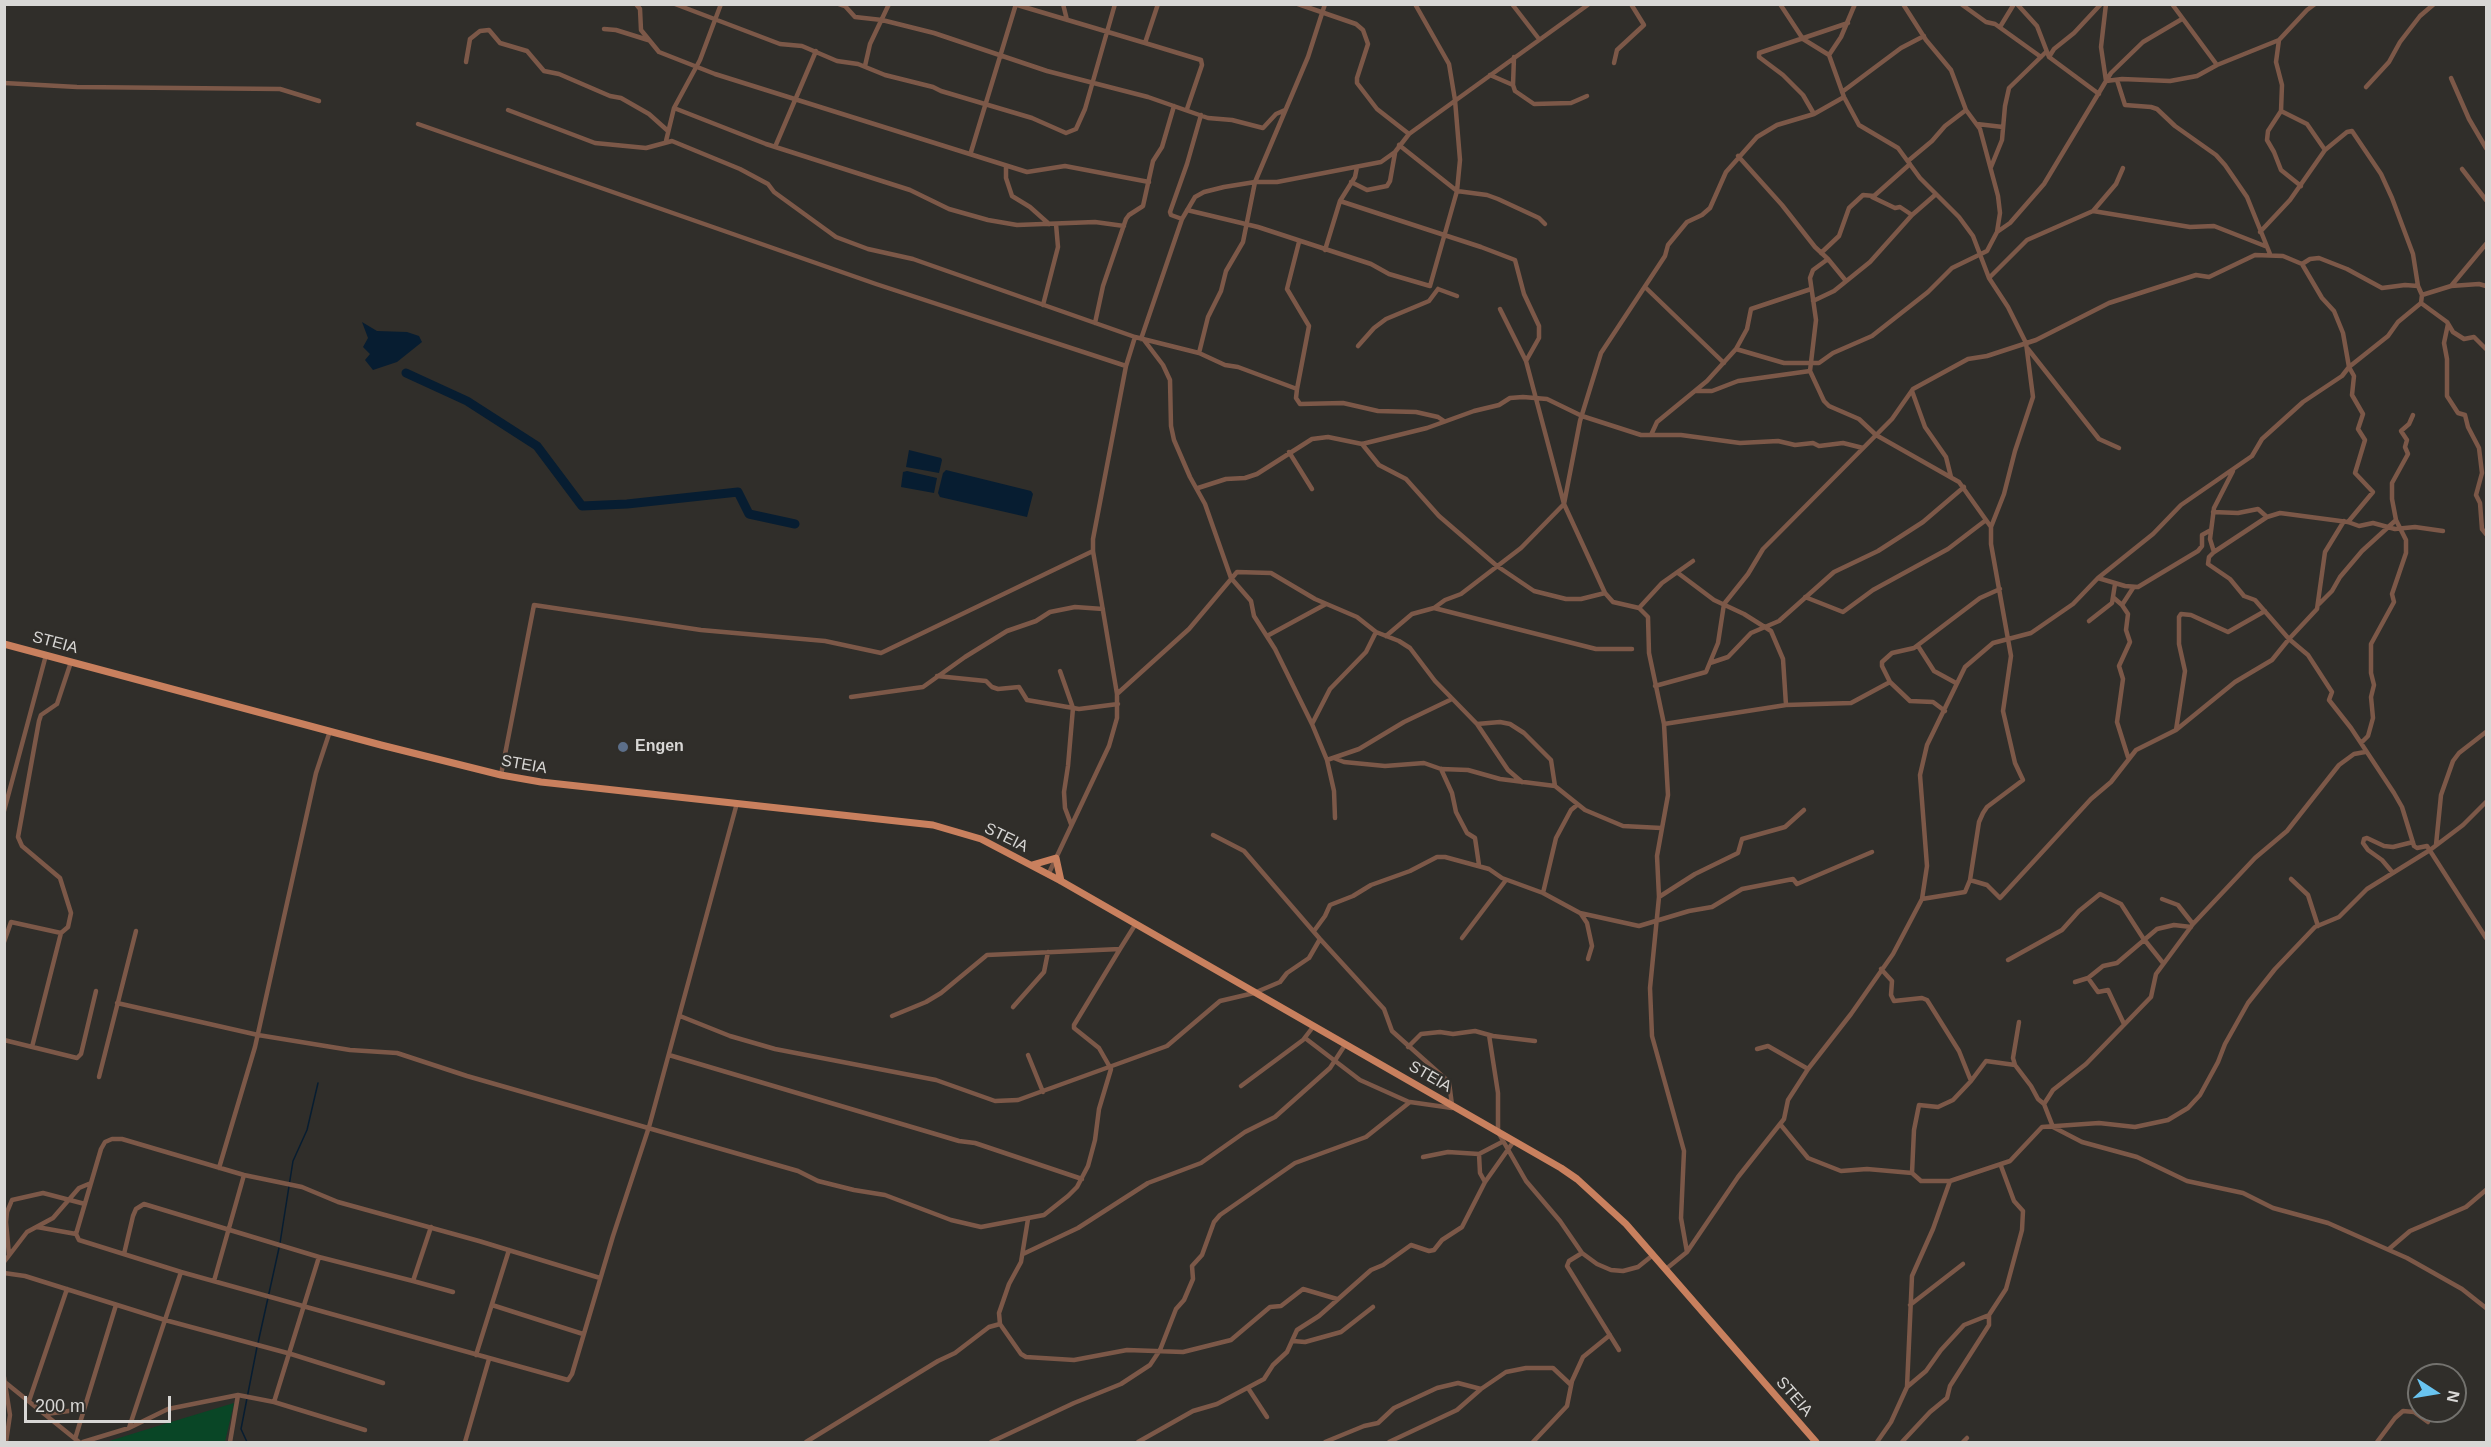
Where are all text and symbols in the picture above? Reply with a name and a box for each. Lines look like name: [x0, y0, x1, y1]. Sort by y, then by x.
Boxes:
street label: STEIA: [30, 628, 80, 658]
place label: Engen: [635, 737, 684, 757]
marker: Engen: [616, 740, 630, 754]
street label: STEIA: [500, 752, 548, 778]
street label: STEIA: [981, 819, 1031, 857]
street label: STEIA: [1405, 1057, 1455, 1097]
north arrow: [2407, 1363, 2467, 1423]
street label: STEIA: [1772, 1373, 1816, 1421]
scale bar: [27, 1384, 174, 1422]
text: N: [2444, 1389, 2463, 1404]
text: 200 m: [35, 1396, 85, 1416]

